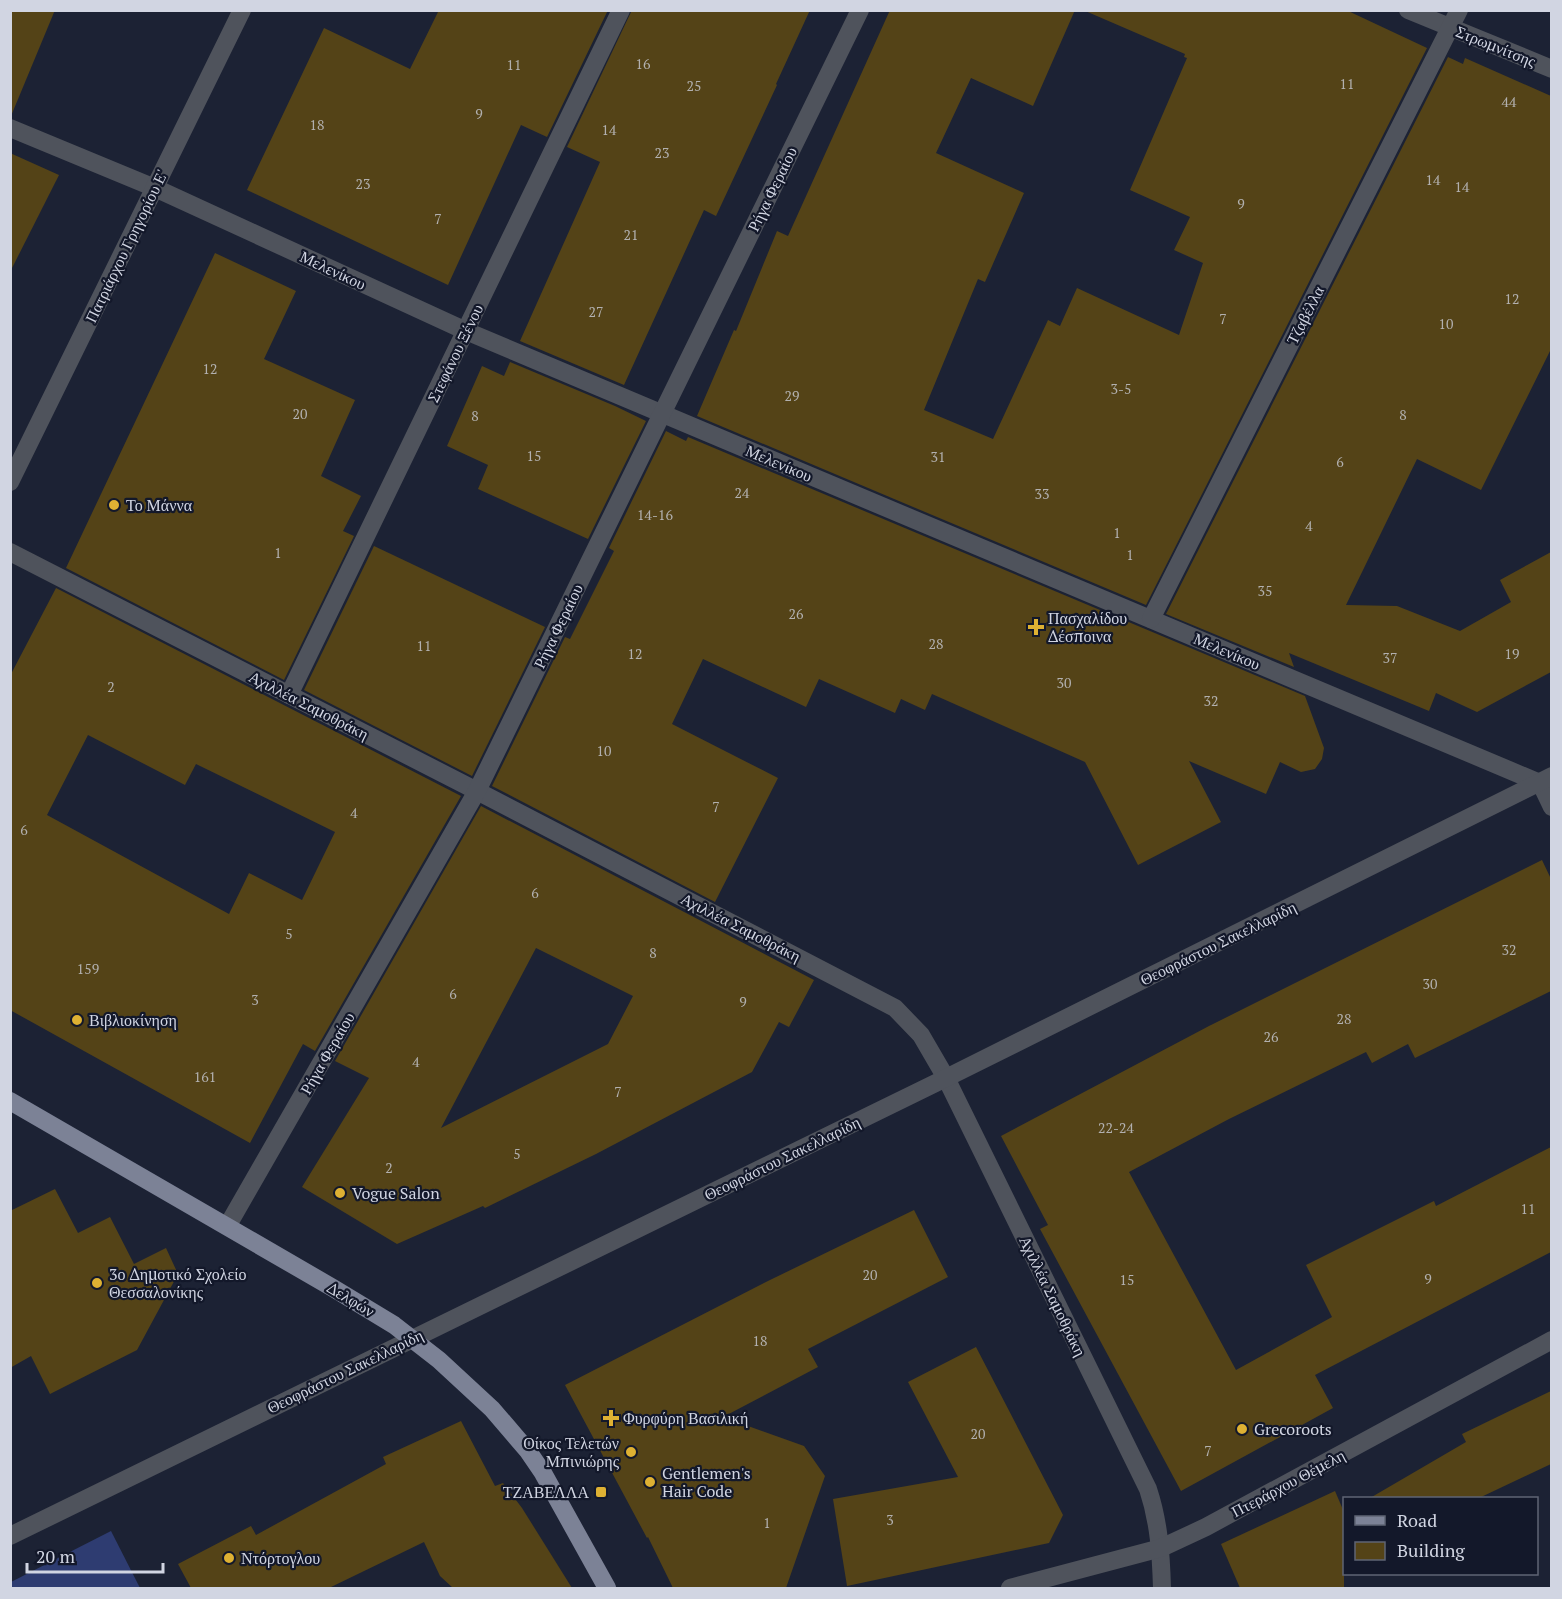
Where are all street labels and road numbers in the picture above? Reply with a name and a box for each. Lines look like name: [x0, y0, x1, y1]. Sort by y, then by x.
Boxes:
street label: Στρωμνίτσης: [1453, 20, 1540, 72]
street label: Ρήγα Φεραίου: [742, 143, 802, 235]
street label: Πατριάρχου Γρηγορίου Ε': [79, 166, 173, 326]
street label: Μελενίκου: [296, 245, 370, 295]
street label: Τζαβέλλα: [1281, 281, 1329, 348]
street label: Στεφάνου Ξένου: [422, 300, 488, 406]
street label: Μελενίκου: [742, 439, 816, 487]
street label: Ρήγα Φεραίου: [528, 580, 588, 672]
street label: Μελενίκου: [1190, 627, 1264, 675]
street label: Αχιλλέα Σαμοθράκη: [245, 665, 373, 745]
street label: Αχιλλέα Σαμοθράκη: [677, 887, 805, 967]
street label: Θεοφράστου Σακελλαρίδη: [1136, 896, 1300, 990]
street label: Ρήγα Φεραίου: [295, 1008, 359, 1098]
street label: Θεοφράστου Σακελλαρίδη: [700, 1111, 864, 1205]
street label: Αχιλλέα Σαμοθράκη: [1014, 1232, 1092, 1360]
street label: Δελφών: [323, 1276, 379, 1322]
street label: Θεοφράστου Σακελλαρίδη: [263, 1324, 427, 1418]
street label: Πτεράρχου Θέμελη: [1227, 1444, 1349, 1522]

